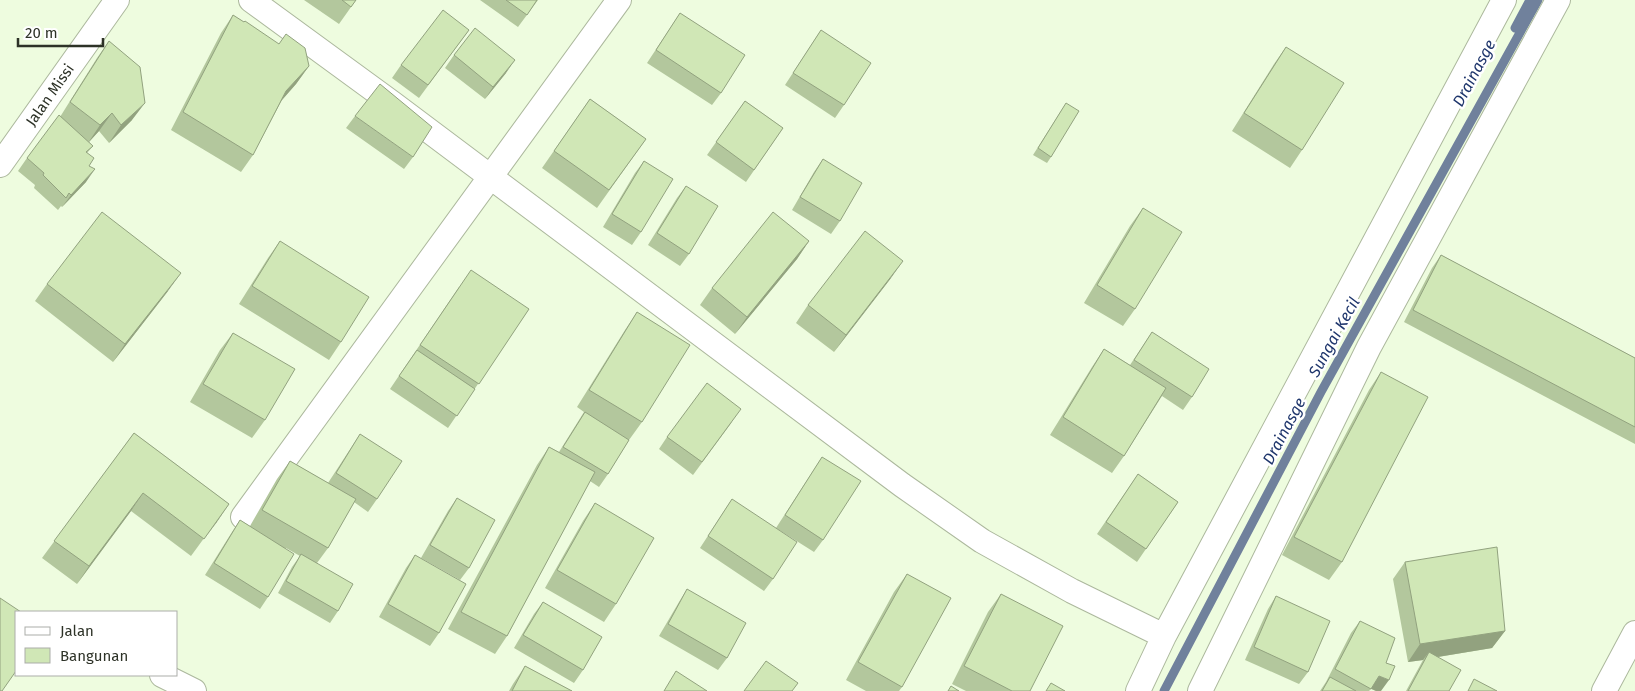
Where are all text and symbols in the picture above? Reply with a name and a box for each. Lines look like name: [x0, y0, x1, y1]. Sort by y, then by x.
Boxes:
scale bar: [18, 15, 102, 47]
text: 20 m: [25, 24, 58, 42]
water label: Drainasge: [1449, 36, 1499, 110]
street label: Jalan Missi: [22, 60, 78, 130]
water label: Sungai Kecil: [1304, 294, 1364, 381]
water label: Drainasge: [1259, 394, 1309, 468]
legend: [15, 611, 178, 676]
text: Jalan: [60, 622, 94, 640]
text: Bangunan: [60, 647, 128, 665]

